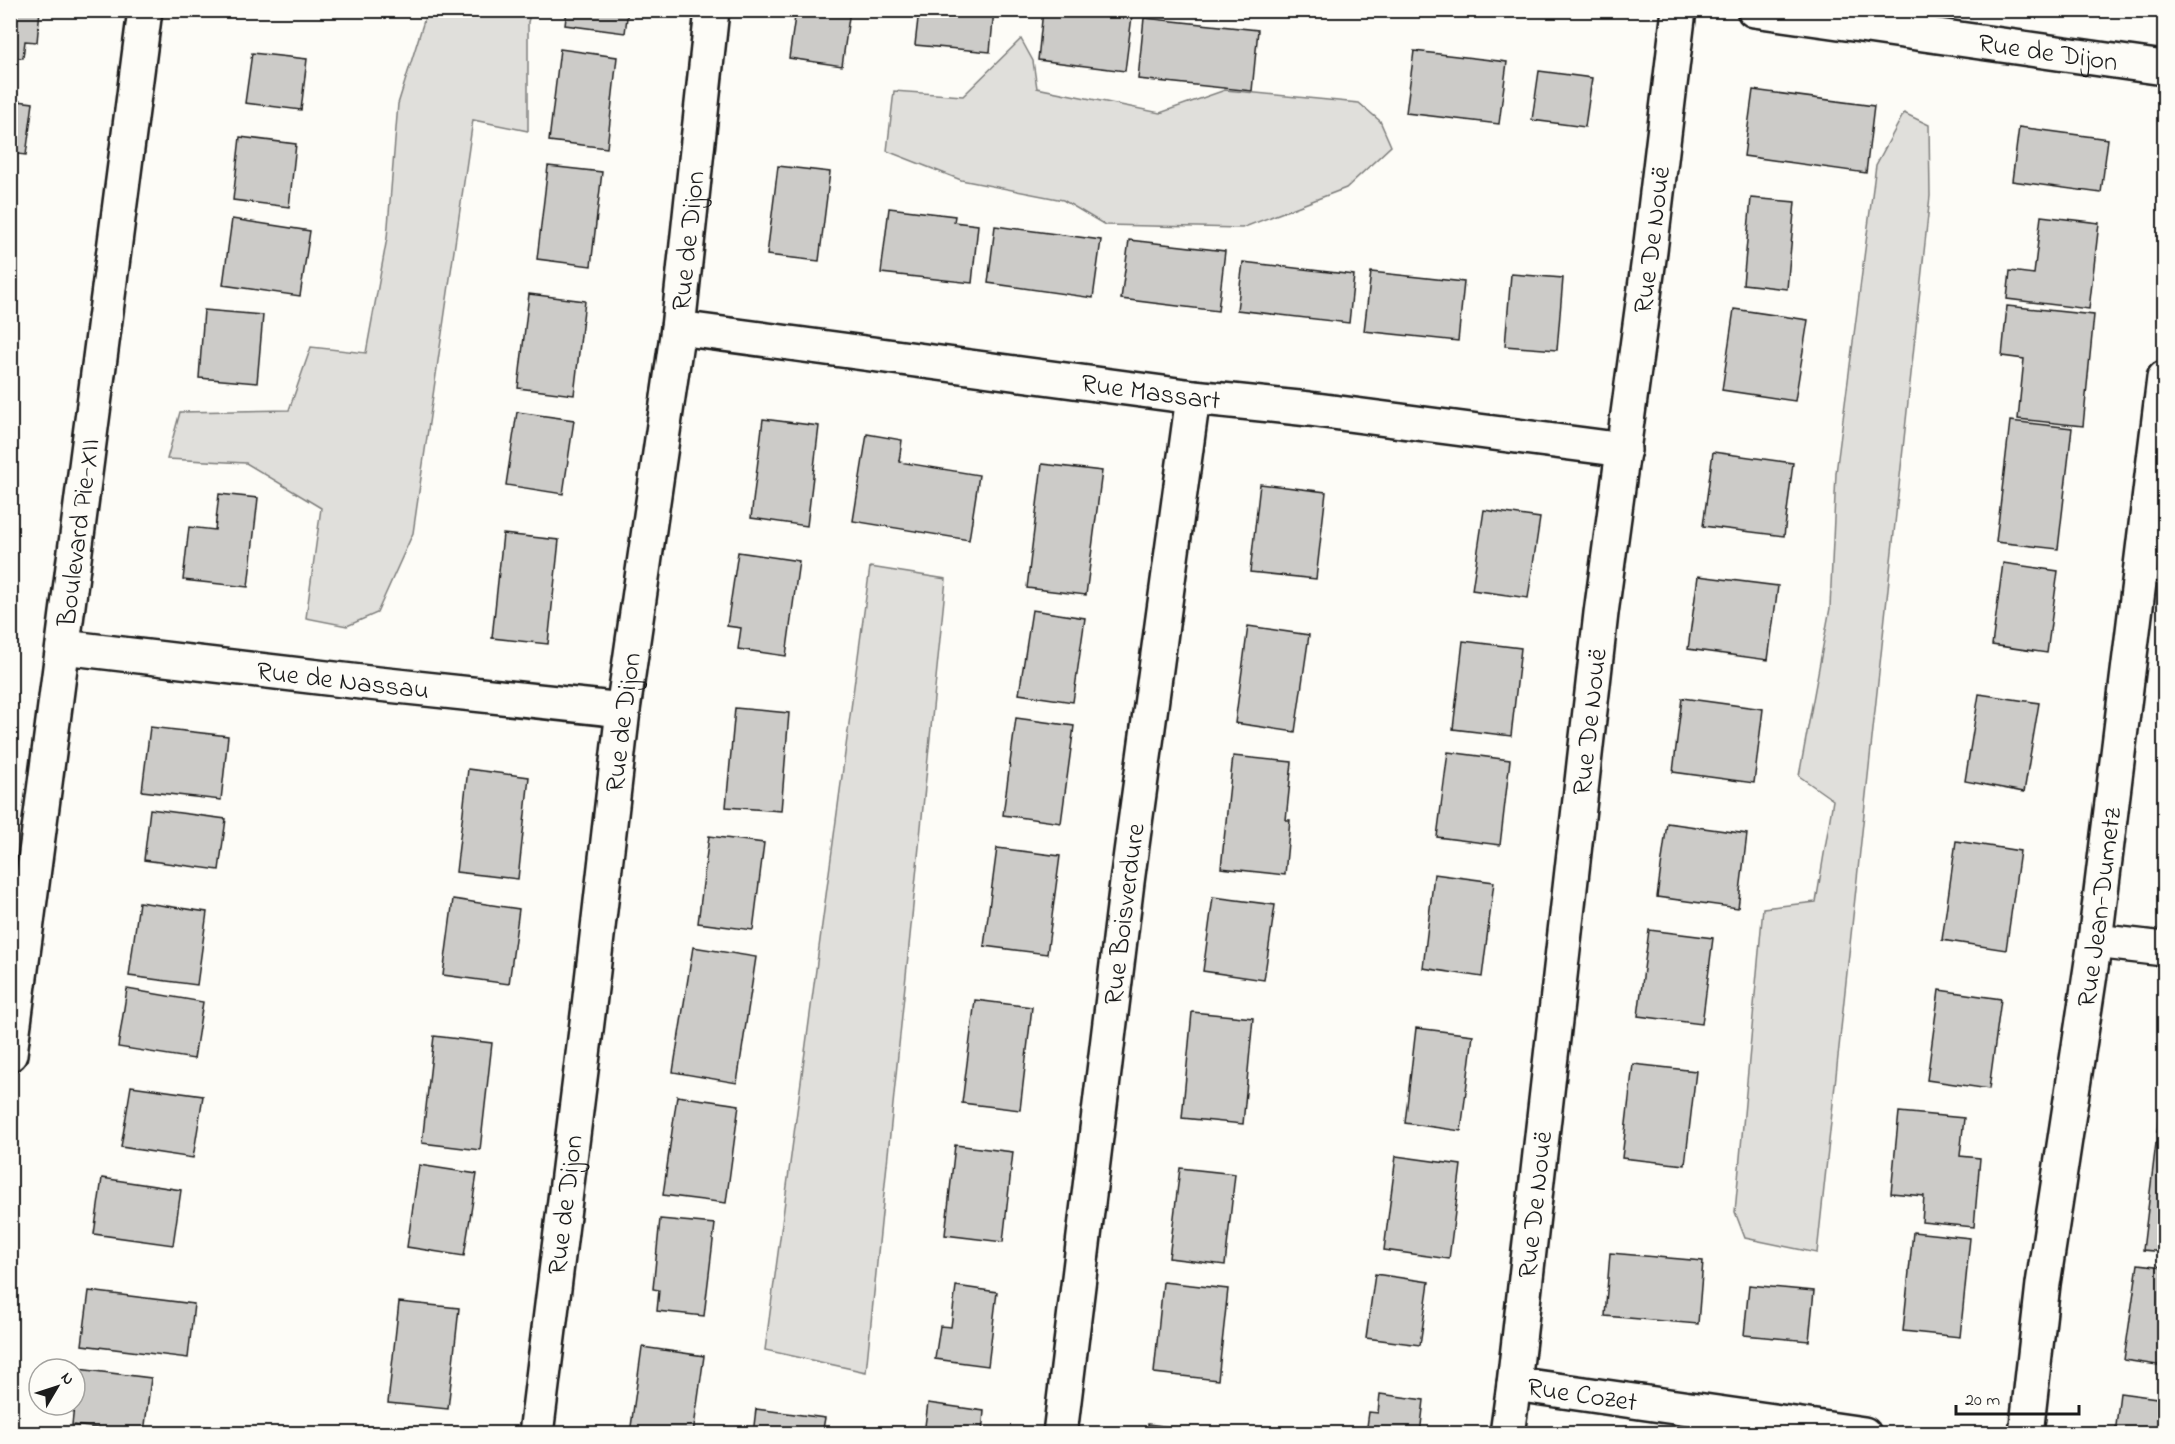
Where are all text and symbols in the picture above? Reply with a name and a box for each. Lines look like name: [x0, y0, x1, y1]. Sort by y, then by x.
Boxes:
street label: Rue de Dijon: [1975, 25, 2120, 83]
street label: Rue De Nouë: [1625, 164, 1682, 316]
street label: Rue de Dijon: [663, 169, 717, 313]
street label: Rue Massart: [1079, 365, 1222, 422]
street label: Boulevard Pie-XII: [48, 436, 111, 630]
street label: Rue De Nouë: [1564, 646, 1619, 798]
street label: Rue de Dijon: [597, 650, 653, 795]
street label: Rue de Nassau: [254, 653, 431, 711]
street label: Rue Jean-Dumetz: [2068, 805, 2133, 1010]
street label: Rue Boisverdure: [1095, 820, 1157, 1007]
street label: Rue De Nouë: [1509, 1128, 1564, 1280]
street label: Rue de Dijon: [539, 1133, 595, 1277]
north arrow: [27, 1357, 87, 1417]
text: N: [54, 1367, 80, 1391]
street label: Rue Cozet: [1524, 1369, 1639, 1423]
scale bar: [1956, 1378, 2079, 1416]
text: 20 m: [1965, 1388, 2000, 1414]

